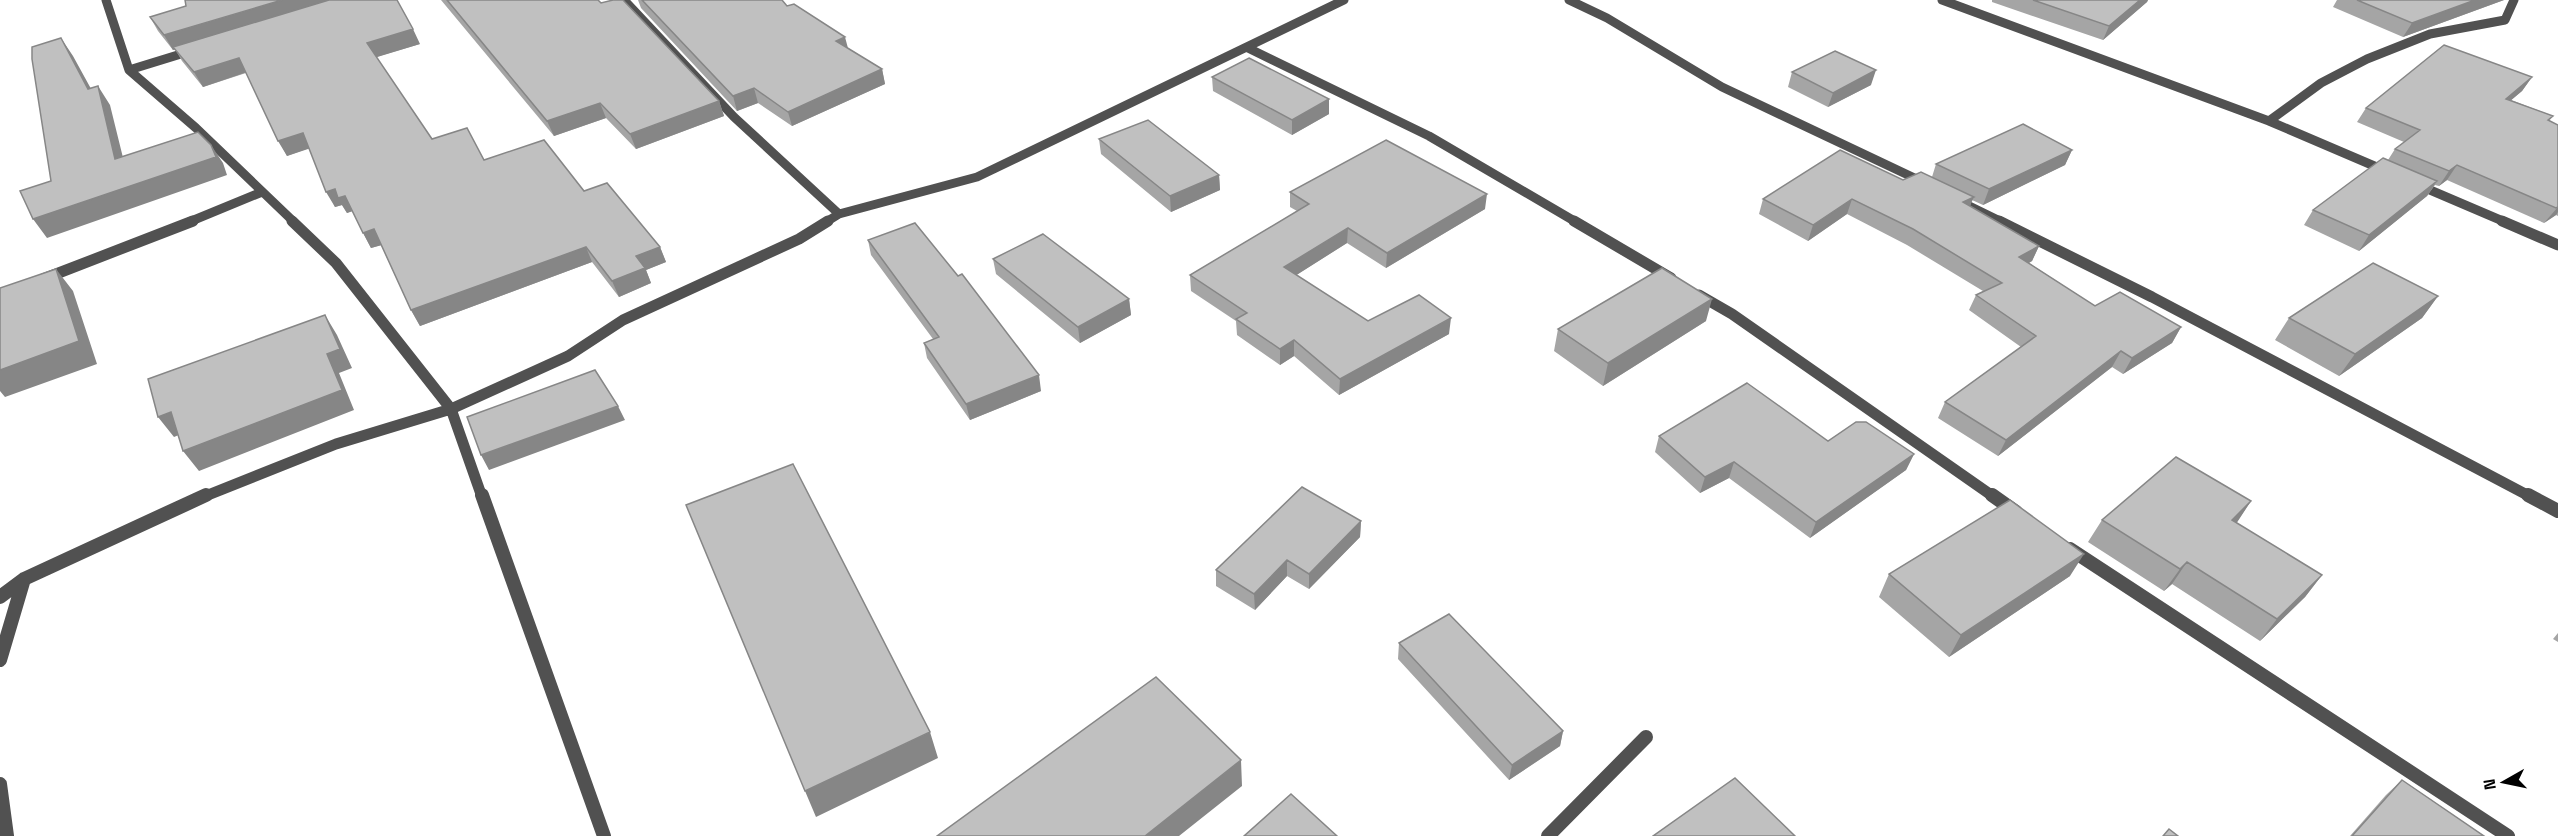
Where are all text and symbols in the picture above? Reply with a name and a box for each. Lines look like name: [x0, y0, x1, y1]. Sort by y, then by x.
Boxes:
north arrow: [2474, 752, 2534, 812]
text: N: [2478, 777, 2501, 791]

